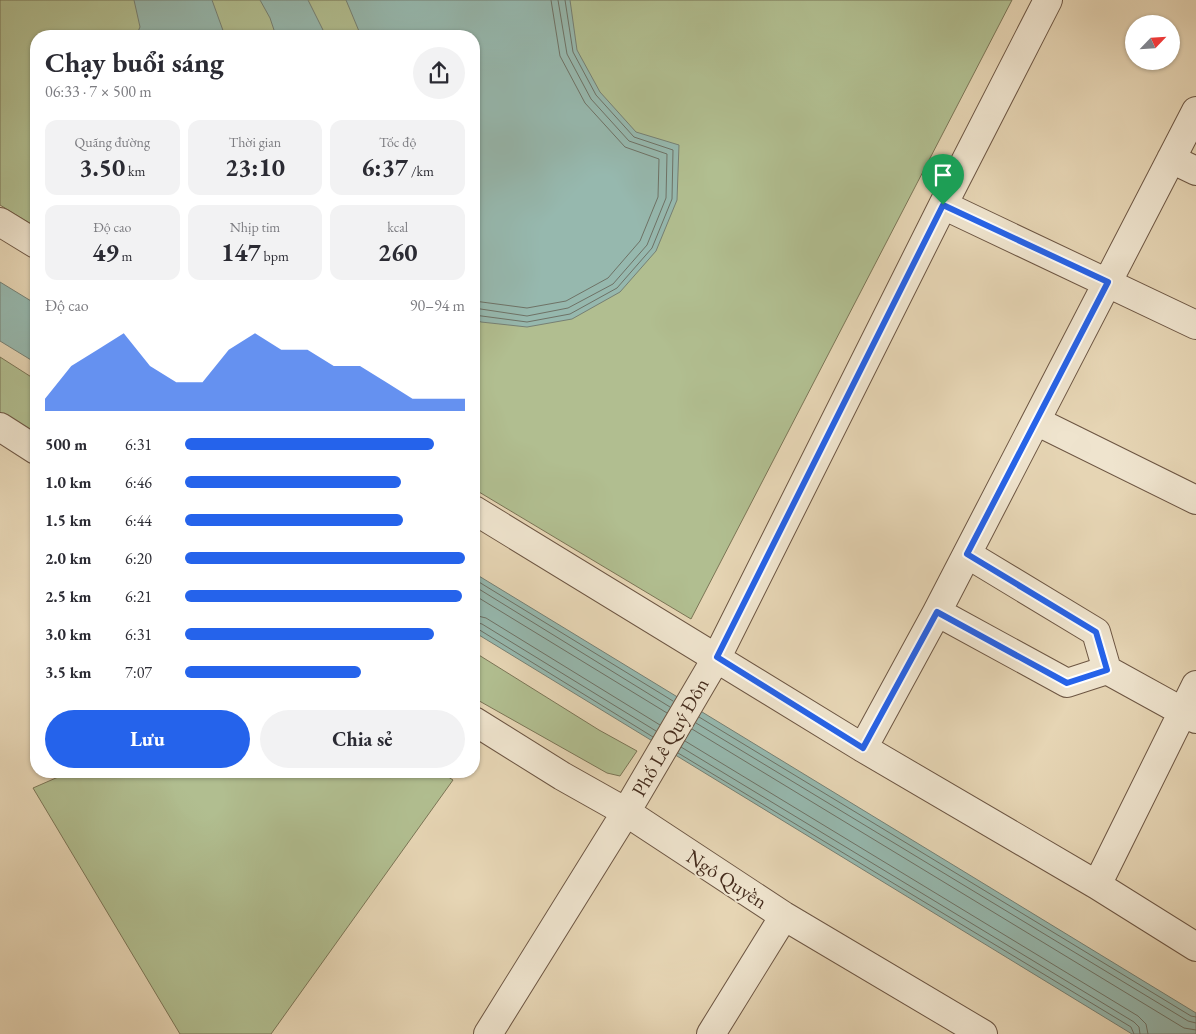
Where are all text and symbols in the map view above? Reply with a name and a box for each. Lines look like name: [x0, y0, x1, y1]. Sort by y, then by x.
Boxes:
north arrow: [1125, 15, 1180, 70]
map controls: [1125, 15, 1180, 70]
text: Chạy buổi sáng: [45, 44, 224, 80]
button: share: [413, 47, 465, 99]
text: 06:33 · 7 × 500 m: [45, 81, 152, 102]
text: Quãng đường: [75, 133, 150, 151]
text: Thời gian: [229, 133, 281, 151]
text: Tốc độ: [379, 133, 416, 151]
text: 3.50: [79, 151, 125, 183]
text: 23:10: [225, 151, 285, 183]
text: 6:37: [361, 151, 408, 183]
pin: [922, 154, 964, 205]
icon: arrive: [929, 161, 957, 189]
text: km: [125, 162, 145, 180]
text: /km: [408, 162, 434, 180]
text: Độ cao: [93, 218, 131, 236]
text: Nhịp tim: [230, 218, 280, 236]
text: kcal: [387, 218, 408, 236]
text: 49: [92, 236, 119, 268]
text: 147: [221, 236, 261, 268]
text: 260: [378, 236, 418, 268]
text: m: [119, 247, 132, 265]
text: bpm: [261, 247, 289, 265]
text: Độ cao: [45, 295, 89, 316]
text: 90–94 m: [410, 295, 465, 316]
text: 500 m: [45, 434, 87, 455]
text: 6:31: [125, 434, 152, 455]
text: 1.0 km: [45, 472, 91, 493]
text: 6:46: [125, 472, 152, 493]
text: 1.5 km: [45, 510, 91, 531]
text: 6:44: [125, 510, 152, 531]
text: 2.0 km: [45, 548, 91, 569]
text: 6:20: [125, 548, 152, 569]
text: 2.5 km: [45, 586, 91, 607]
text: 6:21: [125, 586, 152, 607]
text: 3.0 km: [45, 624, 91, 645]
text: 6:31: [125, 624, 152, 645]
text: 3.5 km: [45, 662, 91, 683]
text: 7:07: [125, 662, 152, 683]
street label: Phố Lê Quý Đôn: [626, 673, 715, 801]
button: Lưu: [45, 710, 250, 768]
button: Chia sẻ: [260, 710, 465, 768]
street label: Ngô Quyền: [682, 843, 773, 915]

